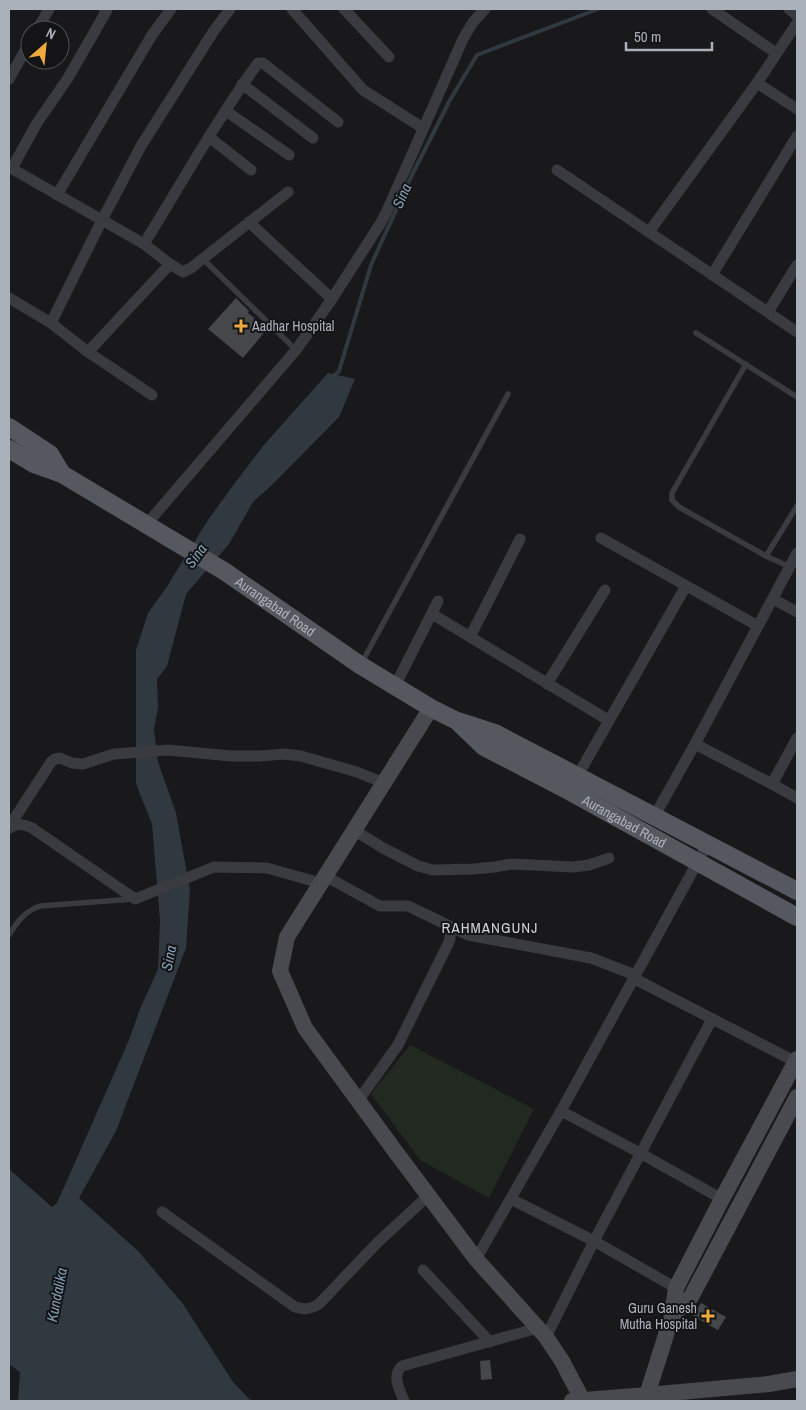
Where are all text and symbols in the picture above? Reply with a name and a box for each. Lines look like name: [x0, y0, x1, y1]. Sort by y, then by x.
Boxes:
north arrow: [20, 20, 70, 70]
scale bar: [626, 20, 712, 52]
text: N: [43, 24, 59, 43]
text: 50 m: [634, 26, 661, 47]
water label: Sina: [387, 180, 416, 212]
place label: Aadhar Hospital: [251, 317, 334, 335]
marker: Aadhar Hospital: [234, 319, 248, 333]
water label: Sina: [180, 539, 212, 572]
street label: Aurangabad Road: [231, 572, 319, 640]
street label: Aurangabad Road: [578, 791, 669, 852]
district label: RAHMANGUNJ: [442, 917, 538, 938]
water label: Sina: [156, 943, 181, 972]
water label: Kundalika: [41, 1266, 72, 1324]
place label: Guru Ganesh Mutha Hospital: [620, 1299, 697, 1333]
marker: Guru Ganesh Mutha Hospital: [701, 1309, 715, 1323]

